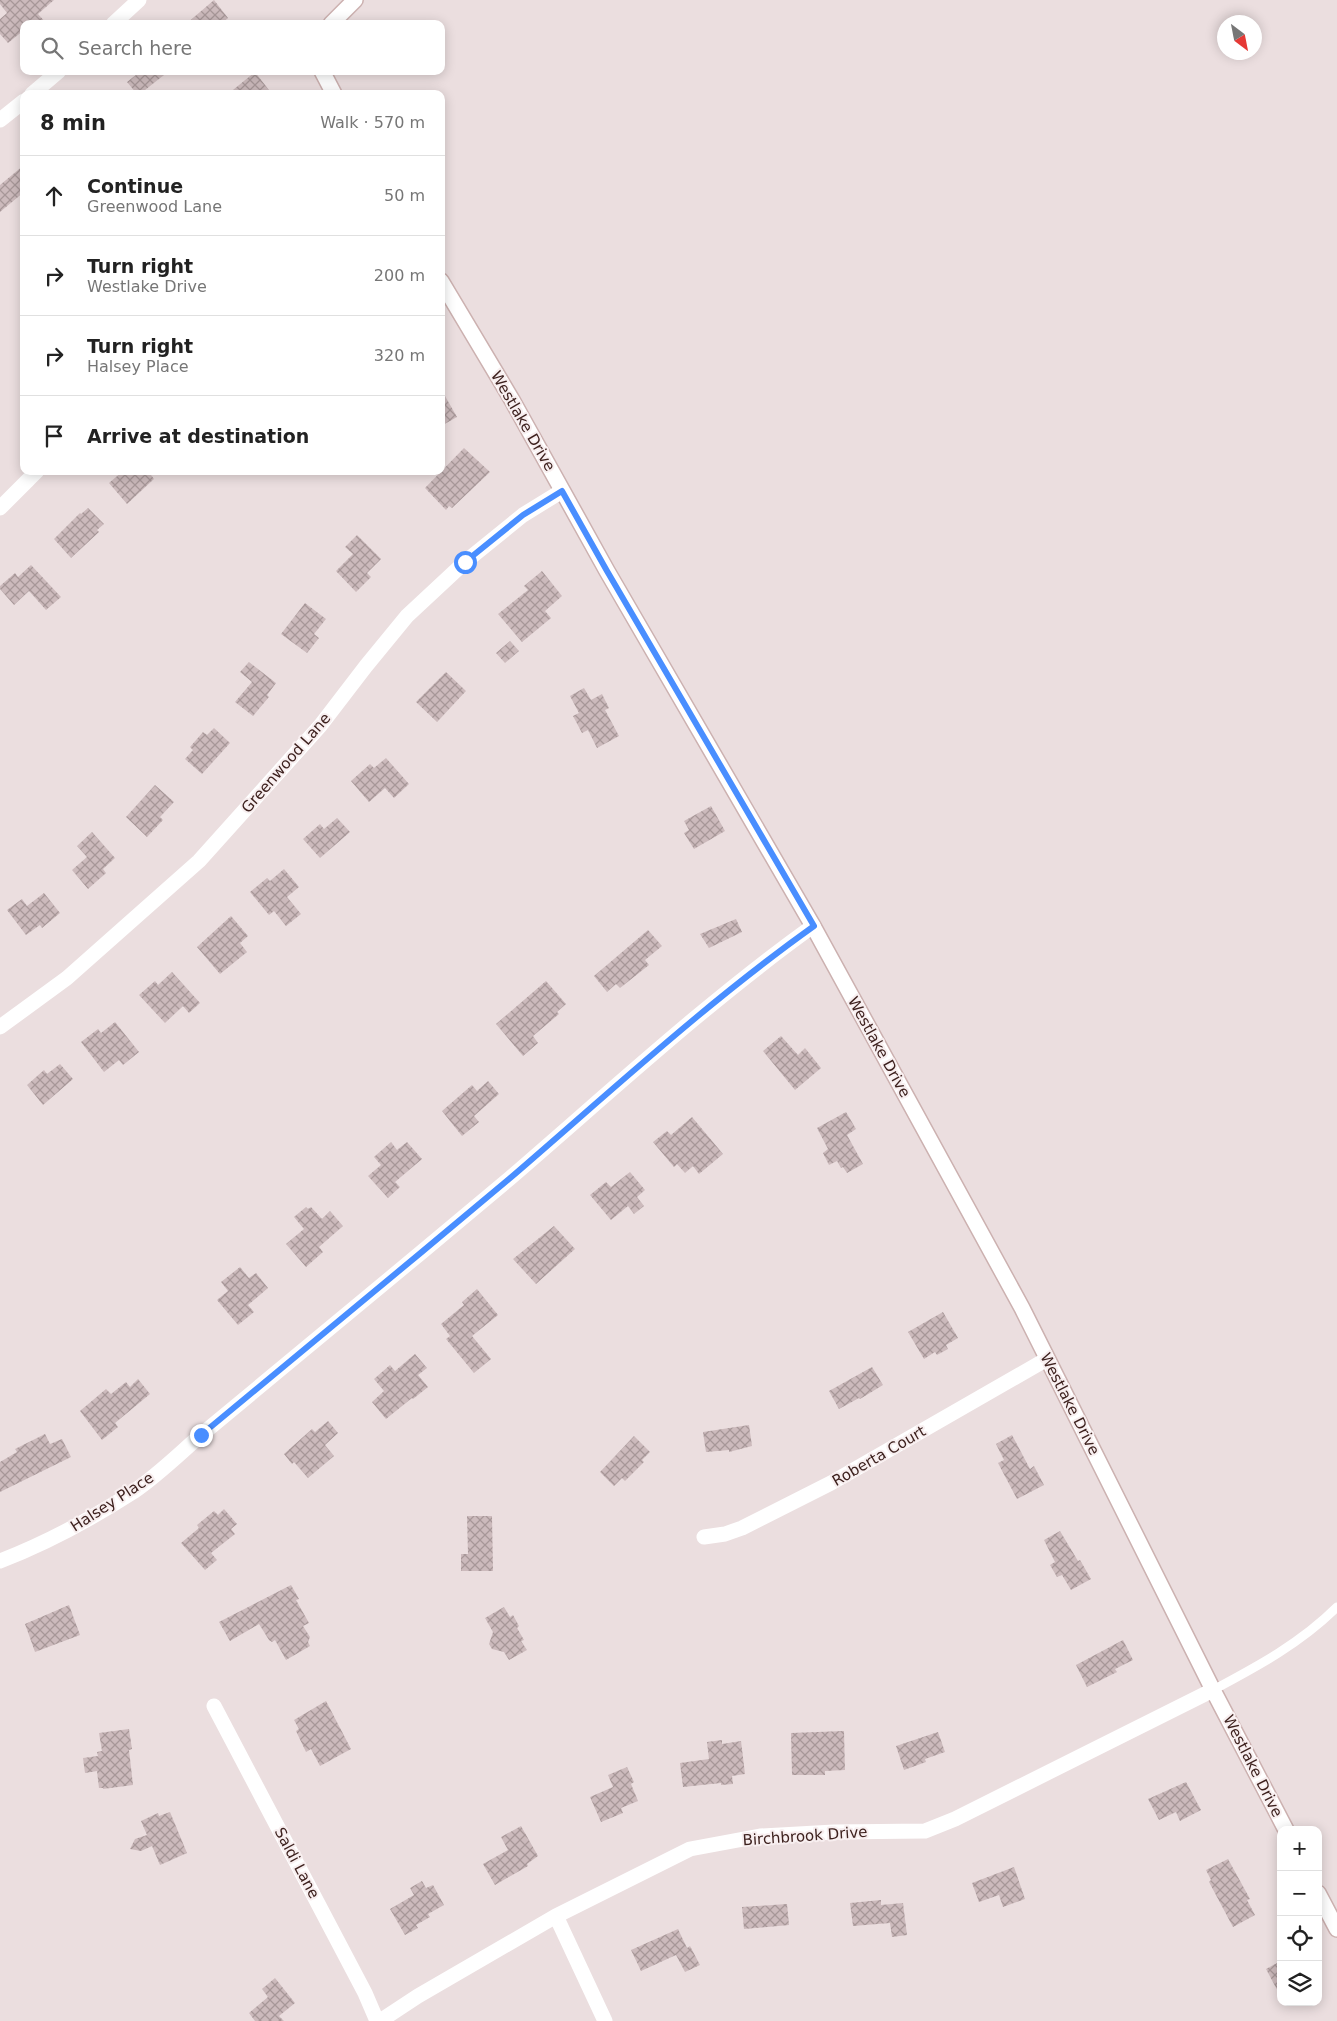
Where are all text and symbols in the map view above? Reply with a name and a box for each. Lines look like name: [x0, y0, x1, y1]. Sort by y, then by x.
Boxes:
north arrow: [1217, 15, 1262, 60]
search box: [20, 20, 445, 75]
icon: search: [38, 34, 66, 62]
text: Search here: [78, 37, 192, 59]
text: 8 min: [40, 111, 106, 135]
text: Walk · 570 m: [320, 113, 425, 132]
text: Continue: [87, 175, 183, 197]
icon: ahead: [40, 182, 68, 210]
text: 50 m: [384, 186, 425, 205]
text: Greenwood Lane: [87, 197, 222, 216]
text: Turn right: [87, 255, 193, 277]
icon: right: [40, 262, 68, 290]
text: 200 m: [374, 266, 425, 285]
text: Westlake Drive: [87, 277, 207, 296]
text: Turn right: [87, 335, 193, 357]
icon: right: [40, 342, 68, 370]
text: 320 m: [374, 346, 425, 365]
text: Halsey Place: [87, 357, 189, 376]
street label: Westlake Drive: [487, 368, 559, 474]
icon: arrive: [40, 422, 68, 450]
text: Arrive at destination: [87, 425, 309, 447]
route start: [454, 551, 477, 574]
street label: Greenwood Lane: [238, 709, 334, 817]
street label: Westlake Drive: [844, 993, 914, 1101]
street label: Westlake Drive: [1036, 1350, 1104, 1458]
street label: Roberta Court: [829, 1422, 929, 1490]
route end: [190, 1424, 213, 1447]
street label: Halsey Place: [67, 1469, 157, 1535]
street label: Westlake Drive: [1219, 1712, 1287, 1820]
street label: Birchbrook Drive: [742, 1823, 868, 1849]
street label: Saldi Lane: [271, 1825, 323, 1901]
map controls: [1277, 1826, 1322, 2006]
button: +: [1277, 1826, 1322, 1871]
button: −: [1277, 1871, 1322, 1916]
button: locate: [1277, 1916, 1322, 1961]
button: layers: [1277, 1961, 1322, 2006]

